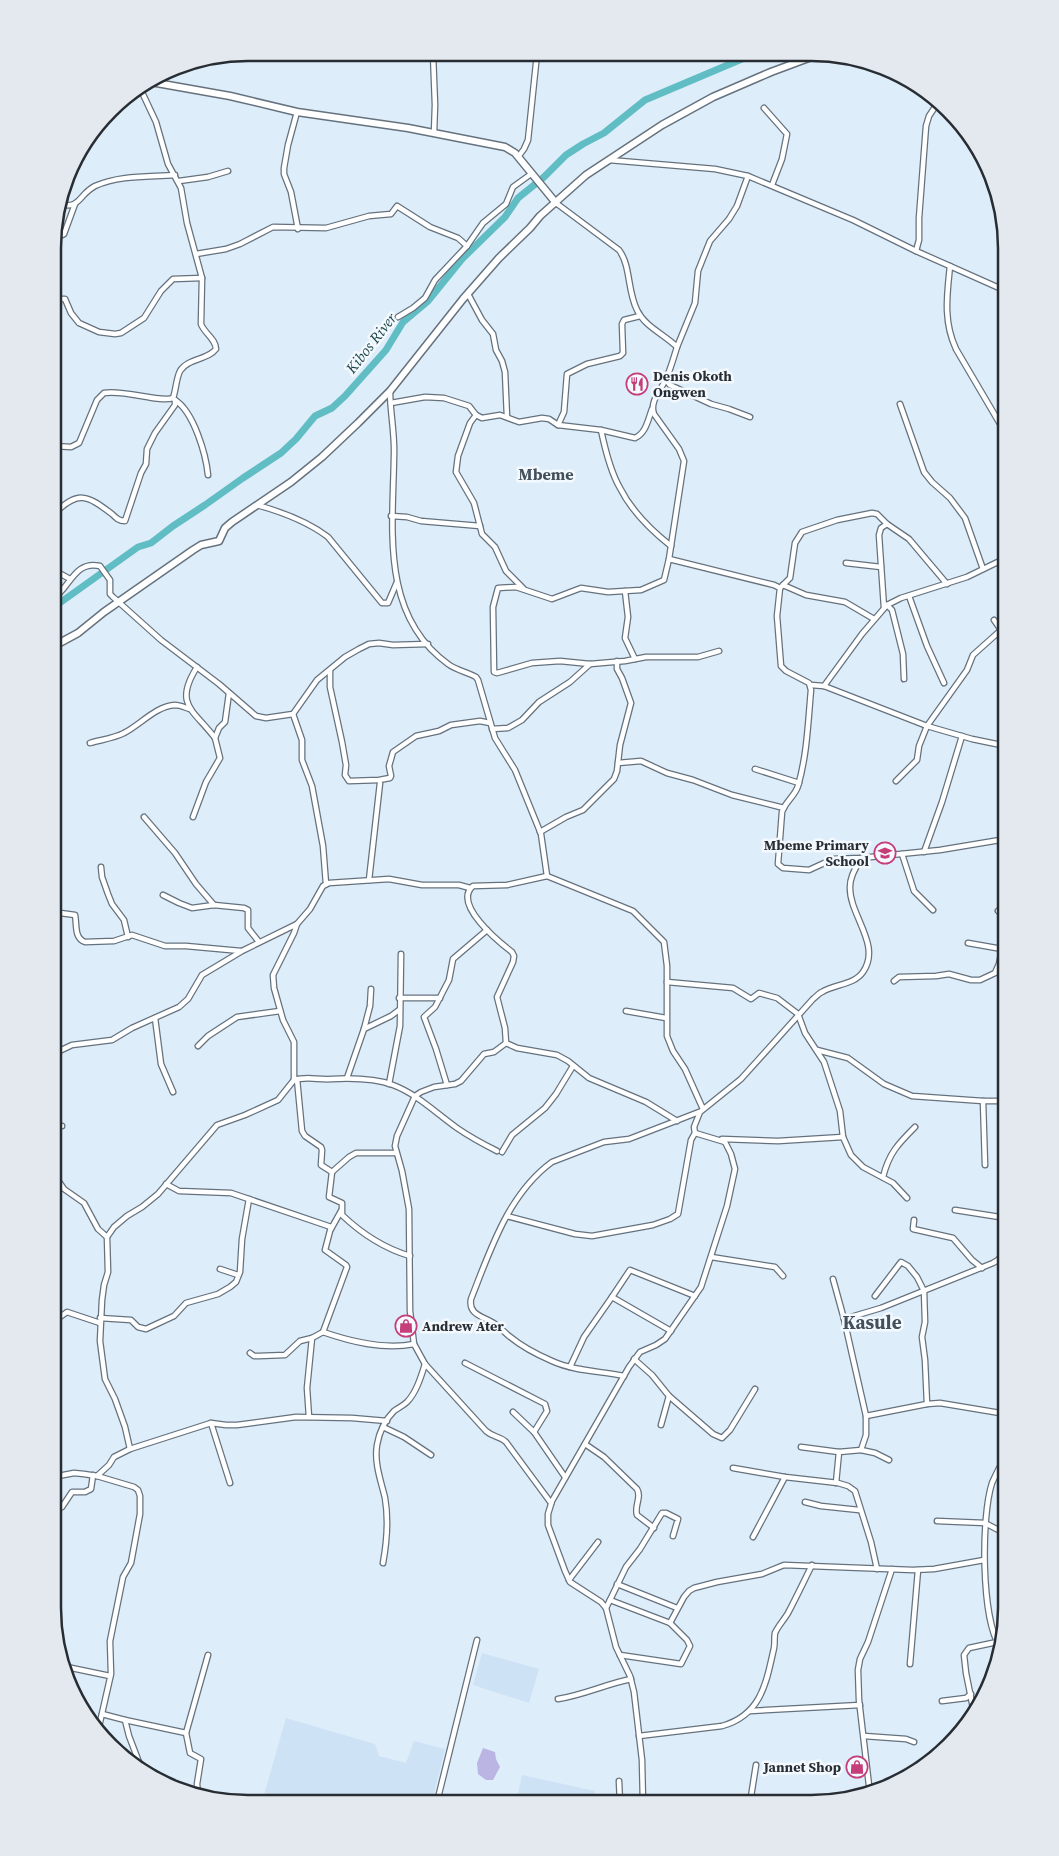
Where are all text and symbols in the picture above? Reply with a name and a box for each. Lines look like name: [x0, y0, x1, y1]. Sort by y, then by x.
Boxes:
water label: Kibos River: [340, 308, 402, 378]
place label: Denis Okoth Ongwen: [653, 366, 732, 402]
restaurant icon: Denis Okoth Ongwen: [625, 372, 649, 396]
district label: Mbeme: [518, 463, 574, 485]
place label: Mbeme Primary School: [764, 835, 870, 871]
school or university icon: Mbeme Primary School: [873, 841, 897, 865]
district label: Kasule: [842, 1309, 902, 1335]
shop icon: Andrew Ater: [394, 1314, 418, 1338]
place label: Andrew Ater: [422, 1316, 504, 1336]
shop icon: Jannet Shop: [845, 1755, 869, 1779]
place label: Jannet Shop: [763, 1757, 841, 1777]

